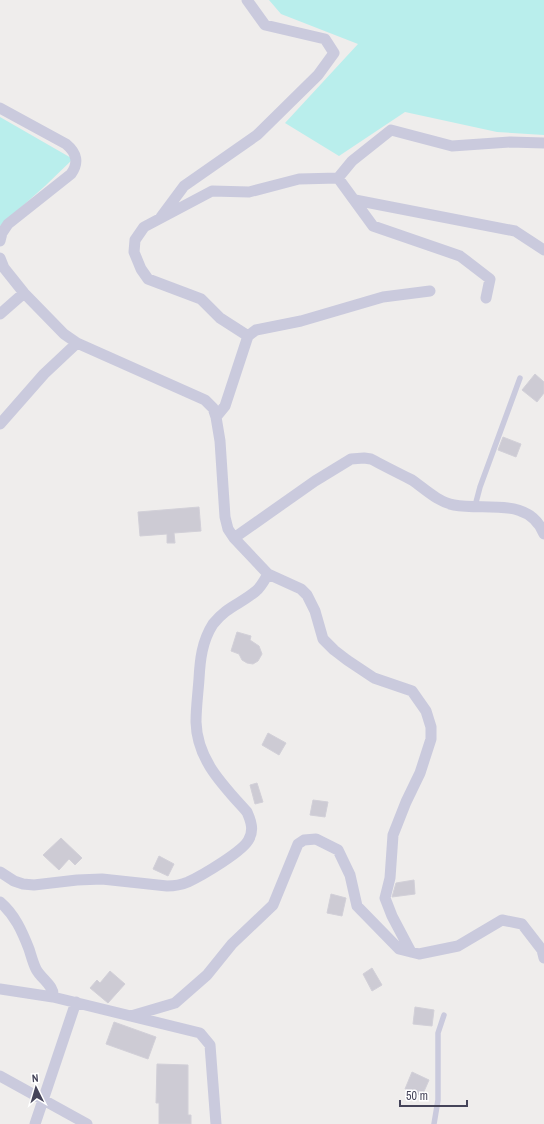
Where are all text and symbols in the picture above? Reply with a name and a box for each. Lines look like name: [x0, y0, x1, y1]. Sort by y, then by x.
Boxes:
north arrow: [16, 1068, 56, 1108]
text: N: [31, 1071, 39, 1085]
scale bar: [400, 1082, 467, 1108]
text: 50 m: [406, 1088, 428, 1104]

